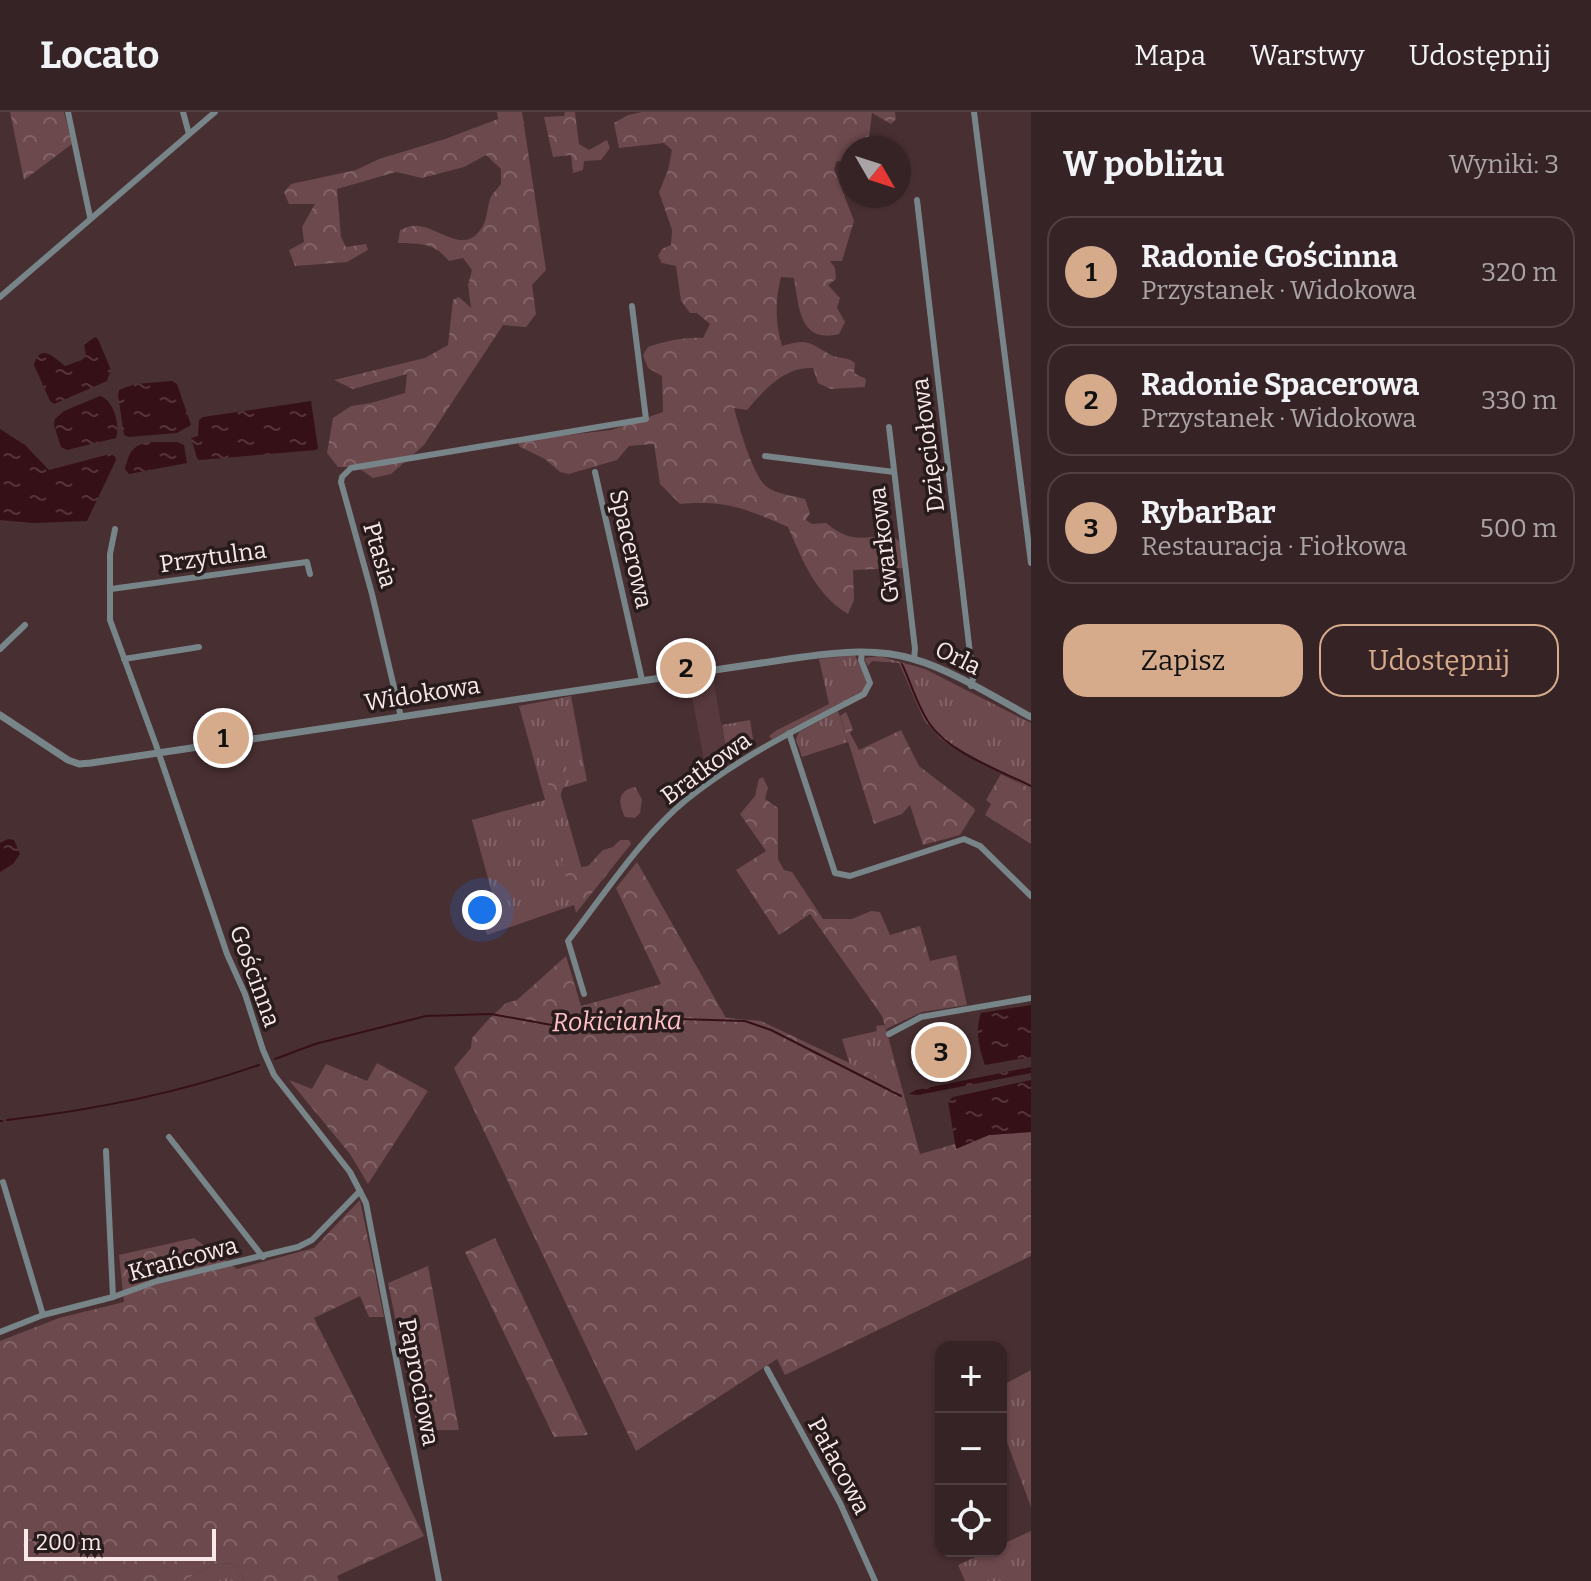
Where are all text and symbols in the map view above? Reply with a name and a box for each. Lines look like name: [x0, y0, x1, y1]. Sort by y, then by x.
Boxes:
text: Locato: [40, 32, 159, 78]
text: Mapa: [1134, 39, 1206, 72]
text: Warstwy: [1250, 39, 1365, 72]
text: Udostępnij: [1409, 39, 1551, 72]
north arrow: [839, 136, 911, 208]
text: W pobliżu: [1063, 144, 1224, 185]
text: Wyniki: 3: [1449, 149, 1559, 180]
text: Radonie Gościnna: [1141, 239, 1398, 275]
text: 1: [1085, 257, 1097, 288]
text: 320 m: [1481, 257, 1557, 288]
text: Przystanek · Widokowa: [1141, 275, 1416, 306]
text: Radonie Spacerowa: [1141, 367, 1419, 403]
street label: Dzięciołowa: [906, 376, 950, 514]
text: 2: [1084, 385, 1098, 416]
text: 330 m: [1481, 385, 1557, 416]
text: Przystanek · Widokowa: [1141, 403, 1416, 434]
street label: Gwarkowa: [863, 485, 905, 605]
street label: Spacerowa: [604, 487, 658, 611]
text: RybarBar: [1141, 495, 1276, 531]
text: 3: [1084, 513, 1098, 544]
text: 500 m: [1480, 513, 1557, 544]
street label: Ptasia: [357, 519, 403, 591]
text: Restauracja · Fiołkowa: [1141, 531, 1407, 562]
street label: Przytulna: [158, 536, 268, 578]
button: Zapisz: [1063, 624, 1303, 697]
button: Udostępnij: [1319, 624, 1559, 697]
street label: Orla: [931, 635, 985, 681]
pin: 2: [660, 638, 712, 698]
street label: Widokowa: [362, 671, 482, 717]
pin: 1: [197, 708, 249, 768]
street label: Bratkowa: [656, 726, 756, 810]
your location: [462, 890, 502, 930]
street label: Gościnna: [224, 921, 286, 1031]
water label: Rokicianka: [552, 1005, 682, 1038]
pin: 3: [915, 1022, 967, 1082]
street label: Krańcowa: [125, 1231, 241, 1287]
street label: Paprociowa: [393, 1316, 445, 1448]
map controls: [935, 1341, 1007, 1557]
button: +: [935, 1341, 1007, 1413]
street label: Pałacowa: [802, 1413, 876, 1519]
button: −: [935, 1413, 1007, 1485]
button: locate: [935, 1485, 1007, 1557]
scale bar: [24, 1525, 216, 1561]
text: 200 m: [36, 1529, 102, 1556]

